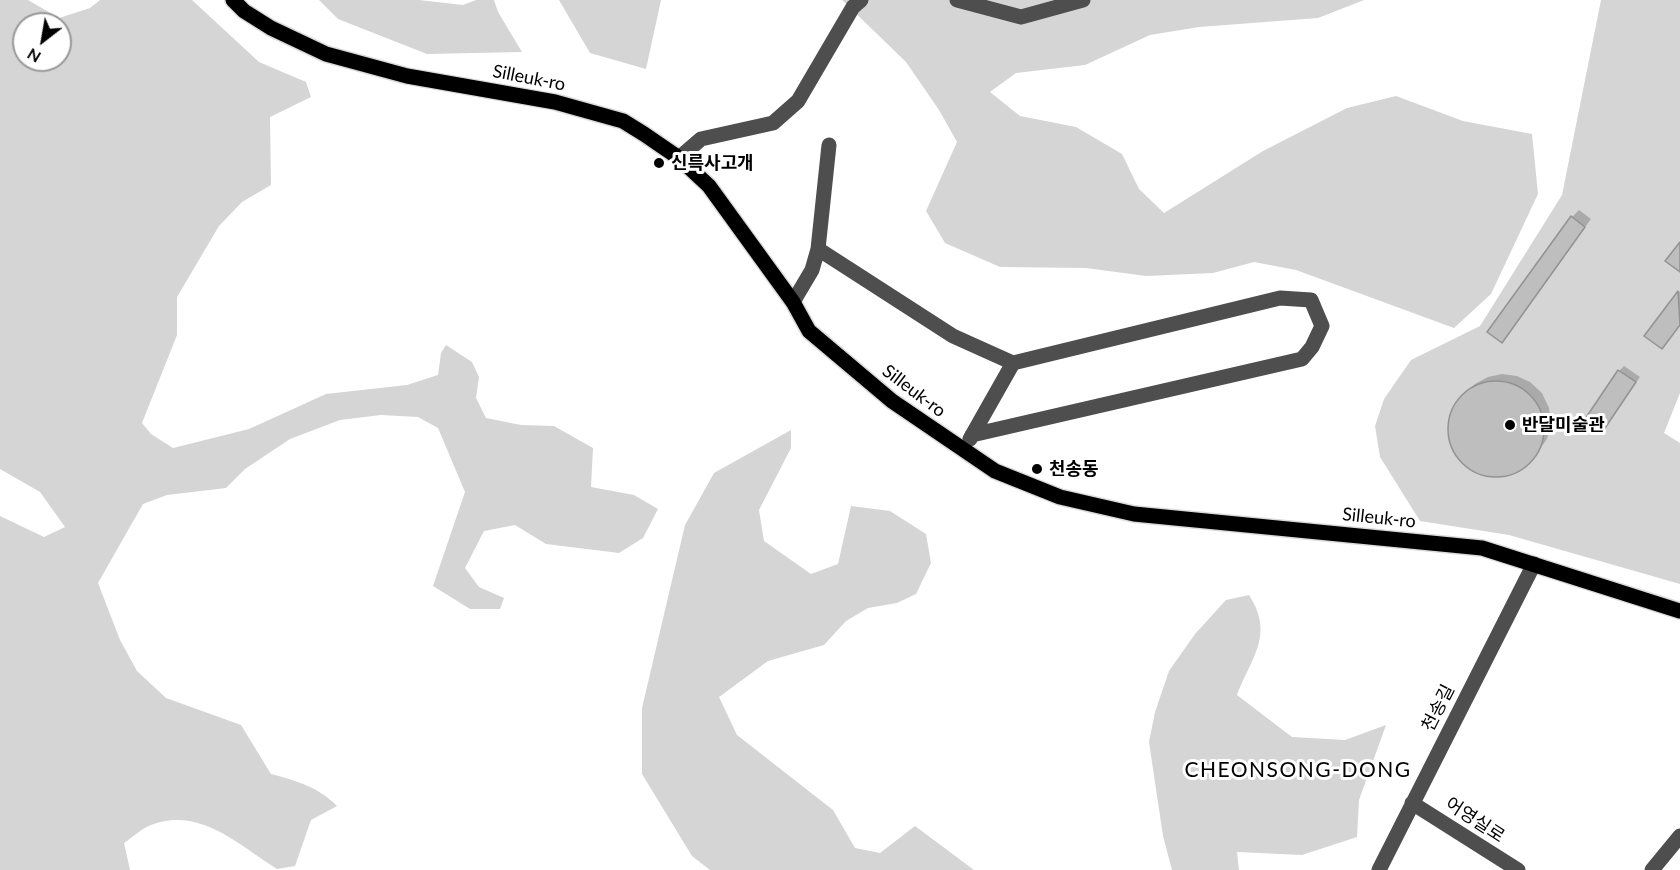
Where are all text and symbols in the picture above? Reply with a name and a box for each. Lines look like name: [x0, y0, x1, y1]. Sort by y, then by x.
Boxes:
north arrow: [12, 12, 72, 72]
text: N: [23, 45, 44, 67]
street label: Silleuk-ro: [491, 60, 567, 96]
place label: 신륵사고개: [671, 152, 754, 174]
marker: 신륵사고개: [652, 156, 666, 170]
street label: Silleuk-ro: [878, 360, 950, 422]
place label: 반달미술관: [1522, 414, 1605, 436]
marker: 반달미술관: [1503, 418, 1517, 432]
place label: 천송동: [1049, 458, 1099, 480]
marker: 천송동: [1030, 462, 1044, 476]
street label: Silleuk-ro: [1341, 503, 1417, 533]
street label: 천송길: [1417, 681, 1459, 735]
district label: CHEONSONG-DONG: [1184, 757, 1412, 783]
street label: 어영실로: [1441, 793, 1509, 847]

